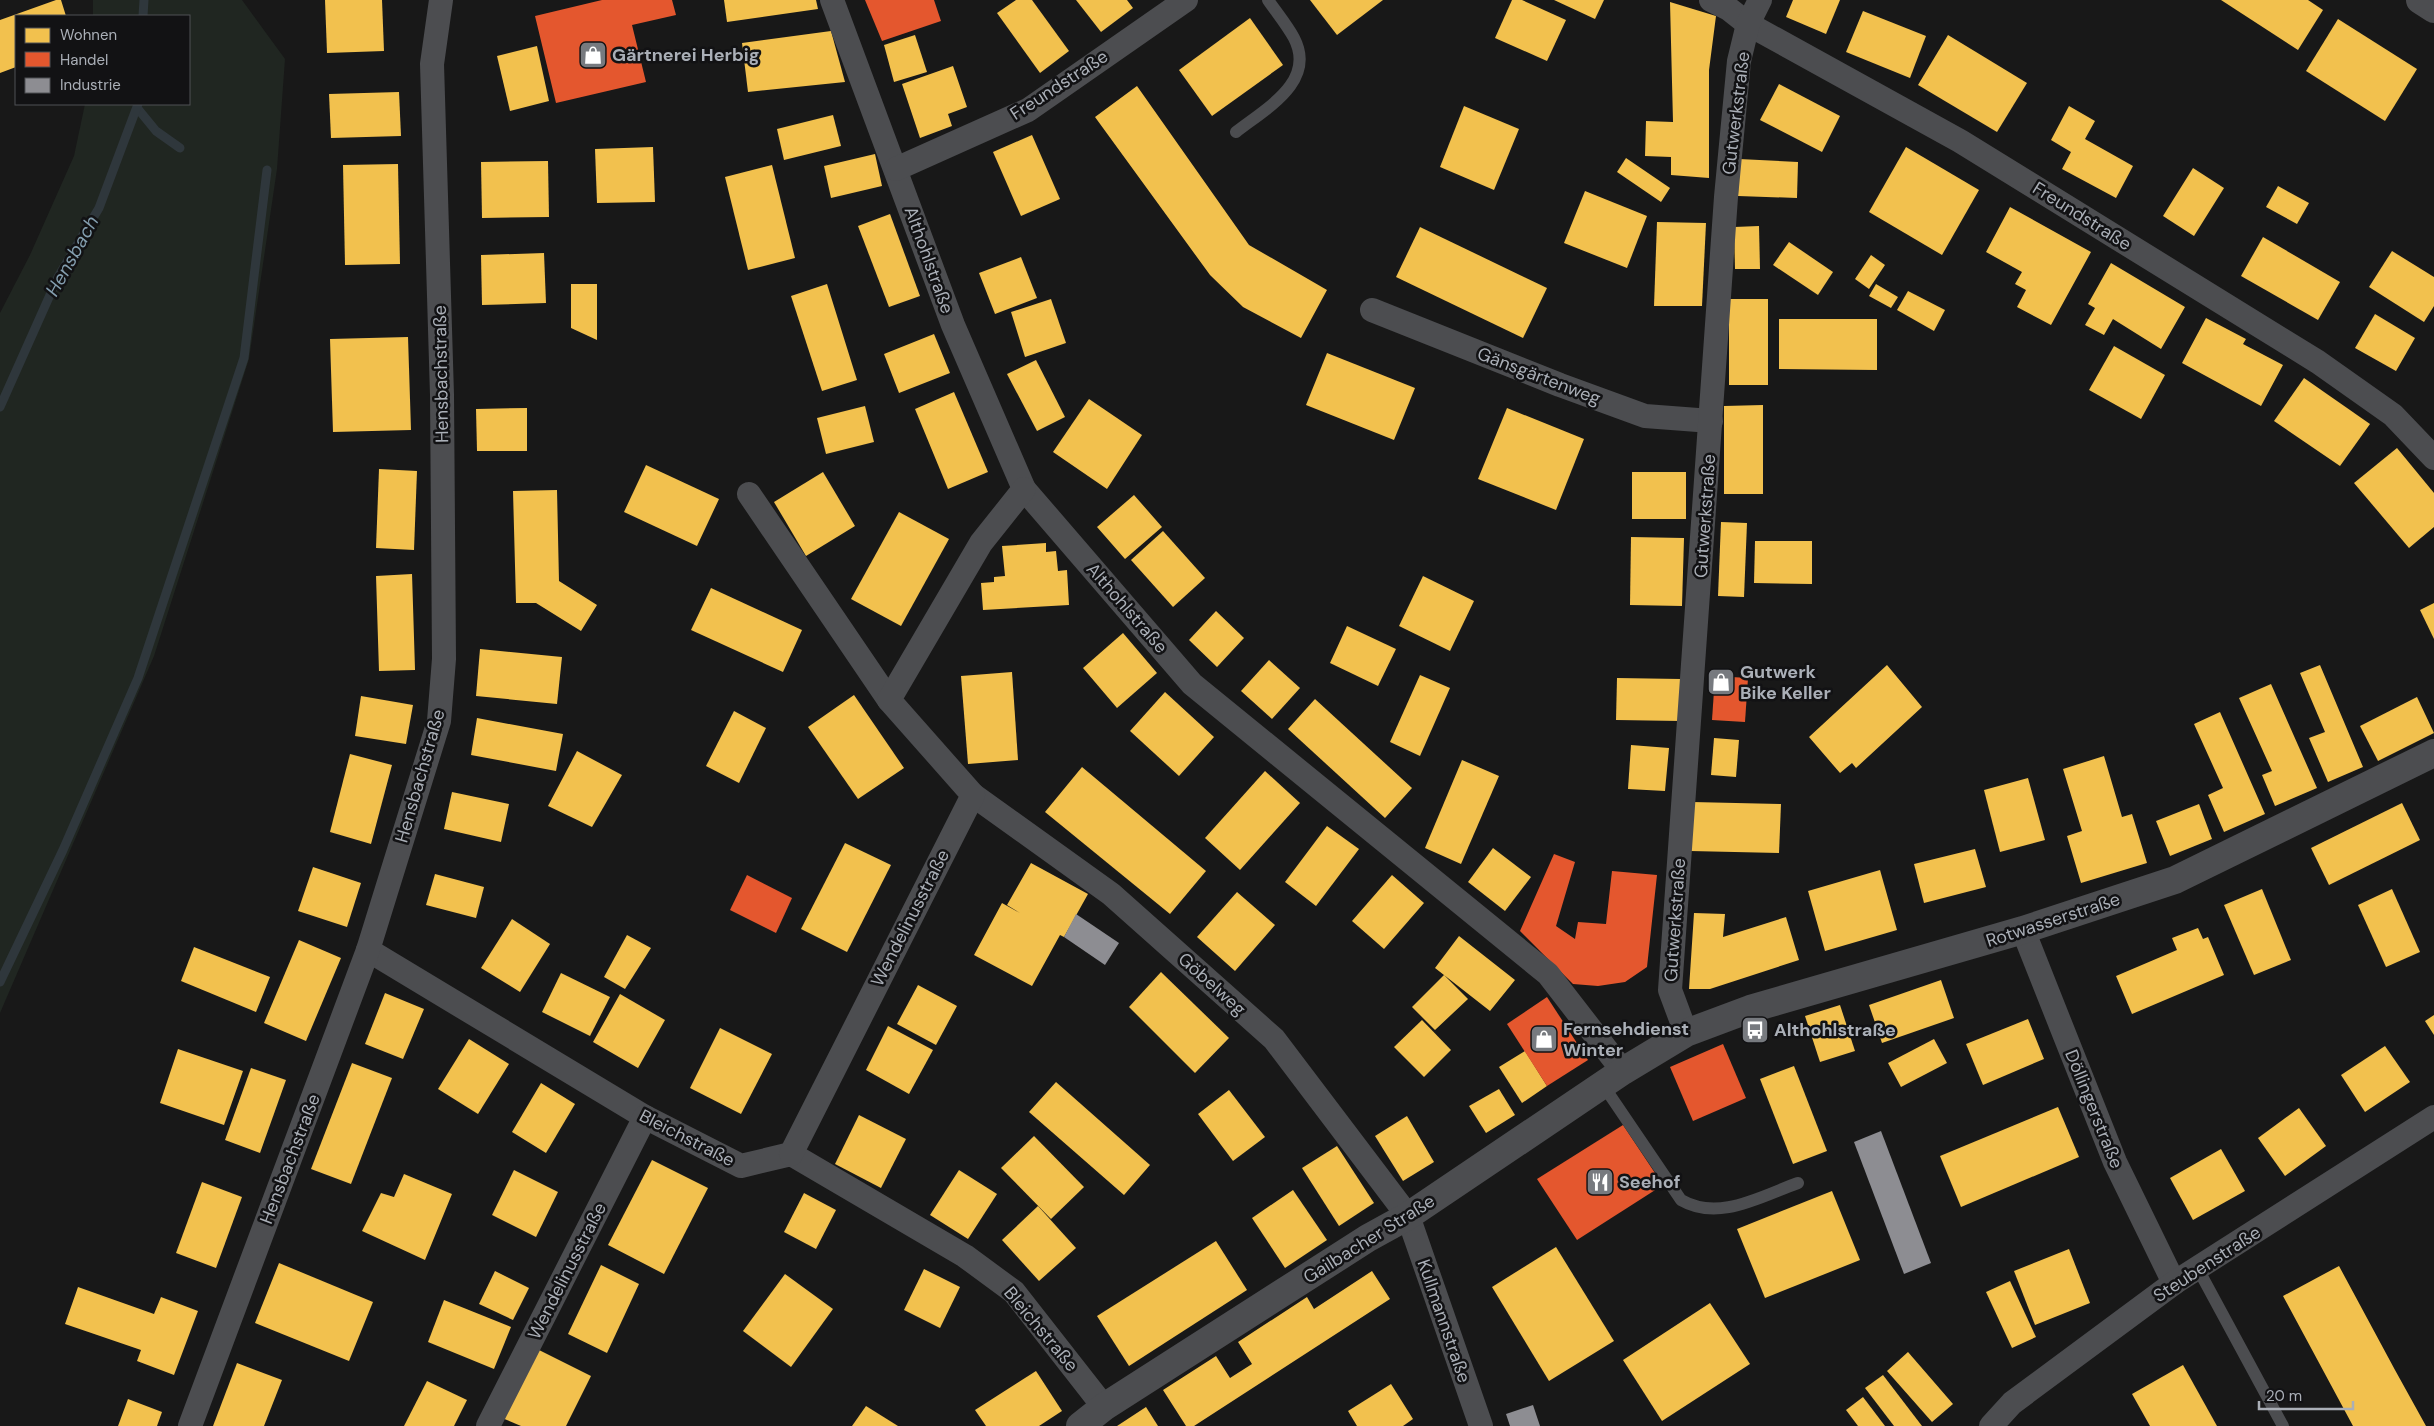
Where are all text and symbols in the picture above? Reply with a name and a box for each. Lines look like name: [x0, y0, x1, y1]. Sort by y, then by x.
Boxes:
legend: [15, 15, 190, 105]
text: Wohnen: [60, 25, 117, 45]
shop icon: Gärtnerei Herbig: [578, 40, 608, 70]
place label: Gärtnerei Herbig: [612, 43, 759, 67]
street label: Freundstraße: [1005, 44, 1113, 126]
text: Handel: [60, 50, 108, 70]
street label: Gutwerkstraße: [1717, 50, 1755, 176]
text: Industrie: [60, 75, 121, 95]
street label: Freundstraße: [2028, 176, 2136, 256]
street label: Althohlstraße: [898, 203, 960, 317]
water label: Hensbach: [40, 211, 104, 301]
street label: Hensbachstraße: [428, 305, 454, 443]
street label: Gänsgärtenweg: [1474, 341, 1604, 411]
street label: Gutwerkstraße: [1689, 453, 1721, 579]
street label: Althohlstraße: [1081, 558, 1173, 658]
place label: Gutwerk Bike Keller: [1740, 660, 1831, 705]
shop icon: Gutwerk Bike Keller: [1706, 667, 1736, 697]
street label: Hensbachstraße: [390, 707, 450, 845]
street label: Wendelinusstraße: [865, 845, 955, 991]
street label: Gutwerkstraße: [1659, 857, 1691, 983]
street label: Rotwasserstraße: [1983, 887, 2123, 953]
street label: Göbelweg: [1173, 947, 1251, 1021]
bus stop icon: Althohlstraße: [1740, 1015, 1770, 1045]
place label: Fernsehdienst Winter: [1563, 1017, 1689, 1062]
place label: Althohlstraße: [1774, 1018, 1896, 1042]
shop icon: Fernsehdienst Winter: [1529, 1024, 1559, 1054]
street label: Döllingerstraße: [2059, 1046, 2129, 1172]
street label: Hensbachstraße: [254, 1090, 326, 1228]
street label: Bleichstraße: [635, 1104, 739, 1172]
restaurant icon: Seehof: [1585, 1167, 1615, 1197]
place label: Seehof: [1619, 1170, 1680, 1194]
street label: Gailbacher Straße: [1299, 1189, 1439, 1289]
street label: Wendelinusstraße: [522, 1198, 612, 1344]
street label: Steubenstraße: [2149, 1220, 2265, 1308]
street label: Kullmannstraße: [1412, 1256, 1476, 1386]
street label: Bleichstraße: [998, 1281, 1084, 1377]
scale bar: [2259, 1378, 2353, 1410]
text: 20 m: [2266, 1386, 2302, 1406]

